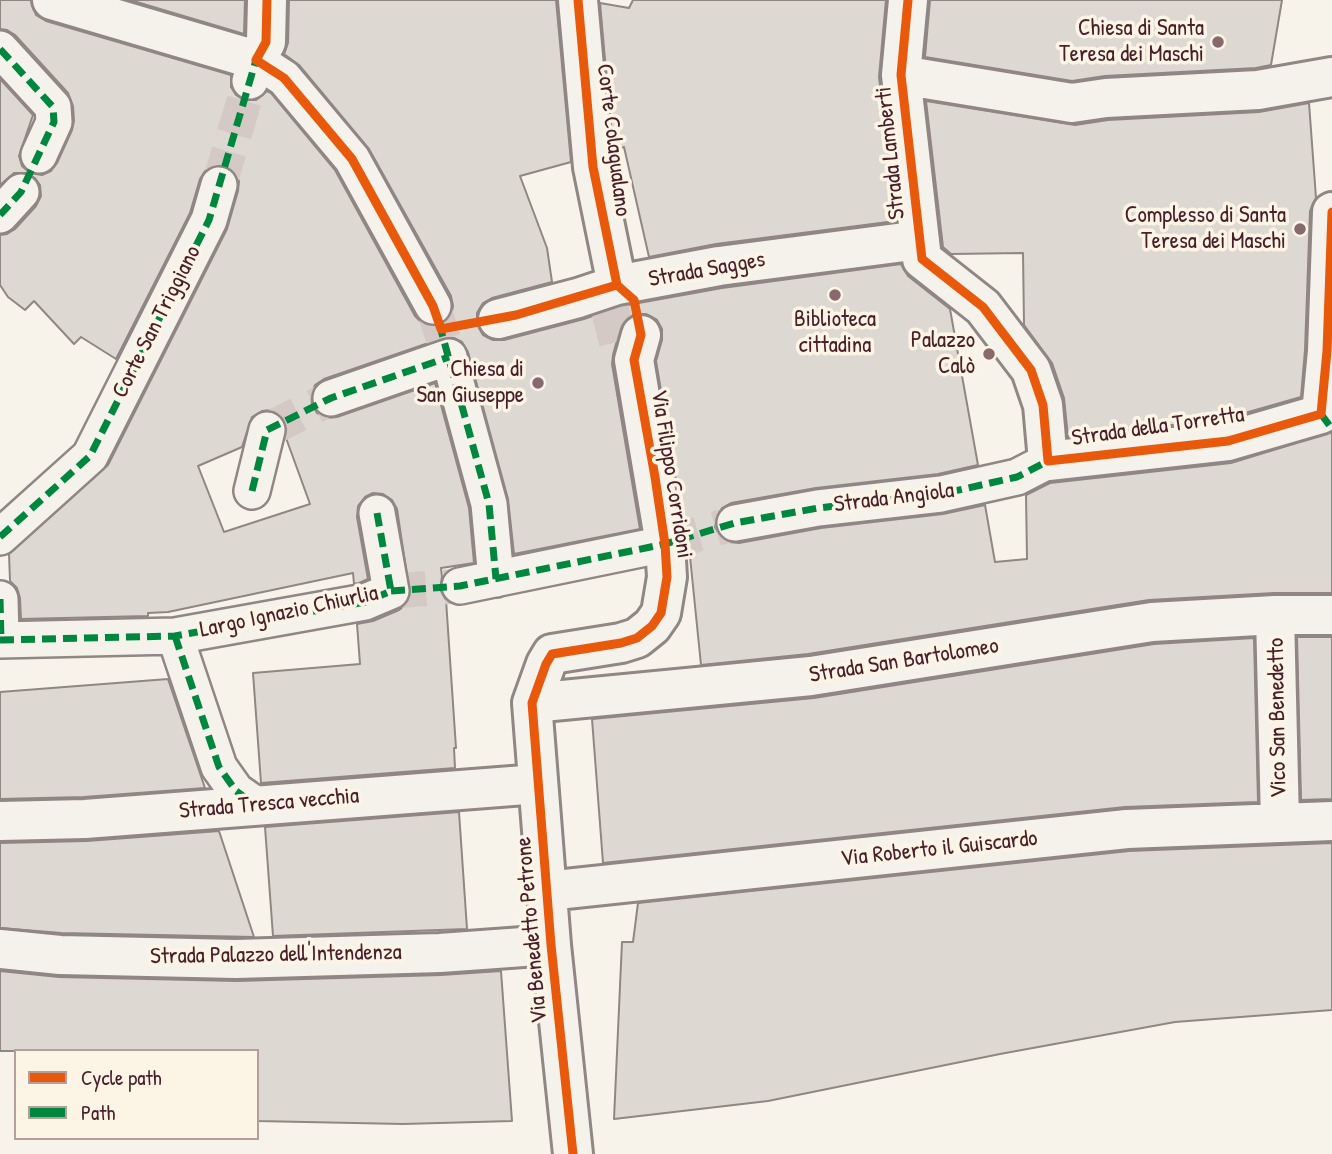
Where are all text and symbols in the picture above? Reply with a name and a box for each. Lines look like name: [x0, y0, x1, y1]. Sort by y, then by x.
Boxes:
place label: Chiesa di Santa Teresa dei Maschi: [1059, 15, 1204, 69]
marker: Chiesa di Santa Teresa dei Maschi: [1210, 34, 1226, 50]
street label: Corte Colagualano: [590, 62, 636, 218]
street label: Strada Lamberti: [870, 85, 912, 221]
place label: Complesso di Santa Teresa dei Maschi: [1125, 202, 1286, 256]
marker: Complesso di Santa Teresa dei Maschi: [1292, 221, 1308, 237]
street label: Corte San Triggiano: [107, 241, 207, 403]
street label: Strada Sagges: [647, 246, 767, 294]
marker: Biblioteca cittadina: [827, 287, 843, 303]
place label: Biblioteca cittadina: [794, 306, 876, 360]
place label: Palazzo Calò: [911, 327, 975, 381]
marker: Palazzo Calò: [981, 346, 997, 362]
place label: Chiesa di San Giuseppe: [416, 356, 524, 410]
marker: Chiesa di San Giuseppe: [530, 375, 546, 391]
street label: Via Filippo Corridoni: [644, 388, 698, 560]
street label: Strada della Torretta: [1070, 401, 1246, 453]
street label: Strada Angiola: [832, 477, 956, 519]
street label: Largo Ignazio Chiurlia: [197, 580, 381, 644]
street label: Strada San Bartolomeo: [807, 632, 1001, 690]
street label: Vico San Benedetto: [1263, 638, 1293, 798]
street label: Strada Tresca vecchia: [178, 782, 360, 826]
street label: Via Roberto il Guiscardo: [839, 825, 1039, 873]
street label: Via Benedetto Petrone: [510, 836, 554, 1024]
street label: Strada Palazzo dell'Intendenza: [150, 939, 402, 971]
legend: [14, 1049, 259, 1140]
text: Cycle path: [81, 1063, 162, 1092]
text: Path: [81, 1098, 115, 1127]

